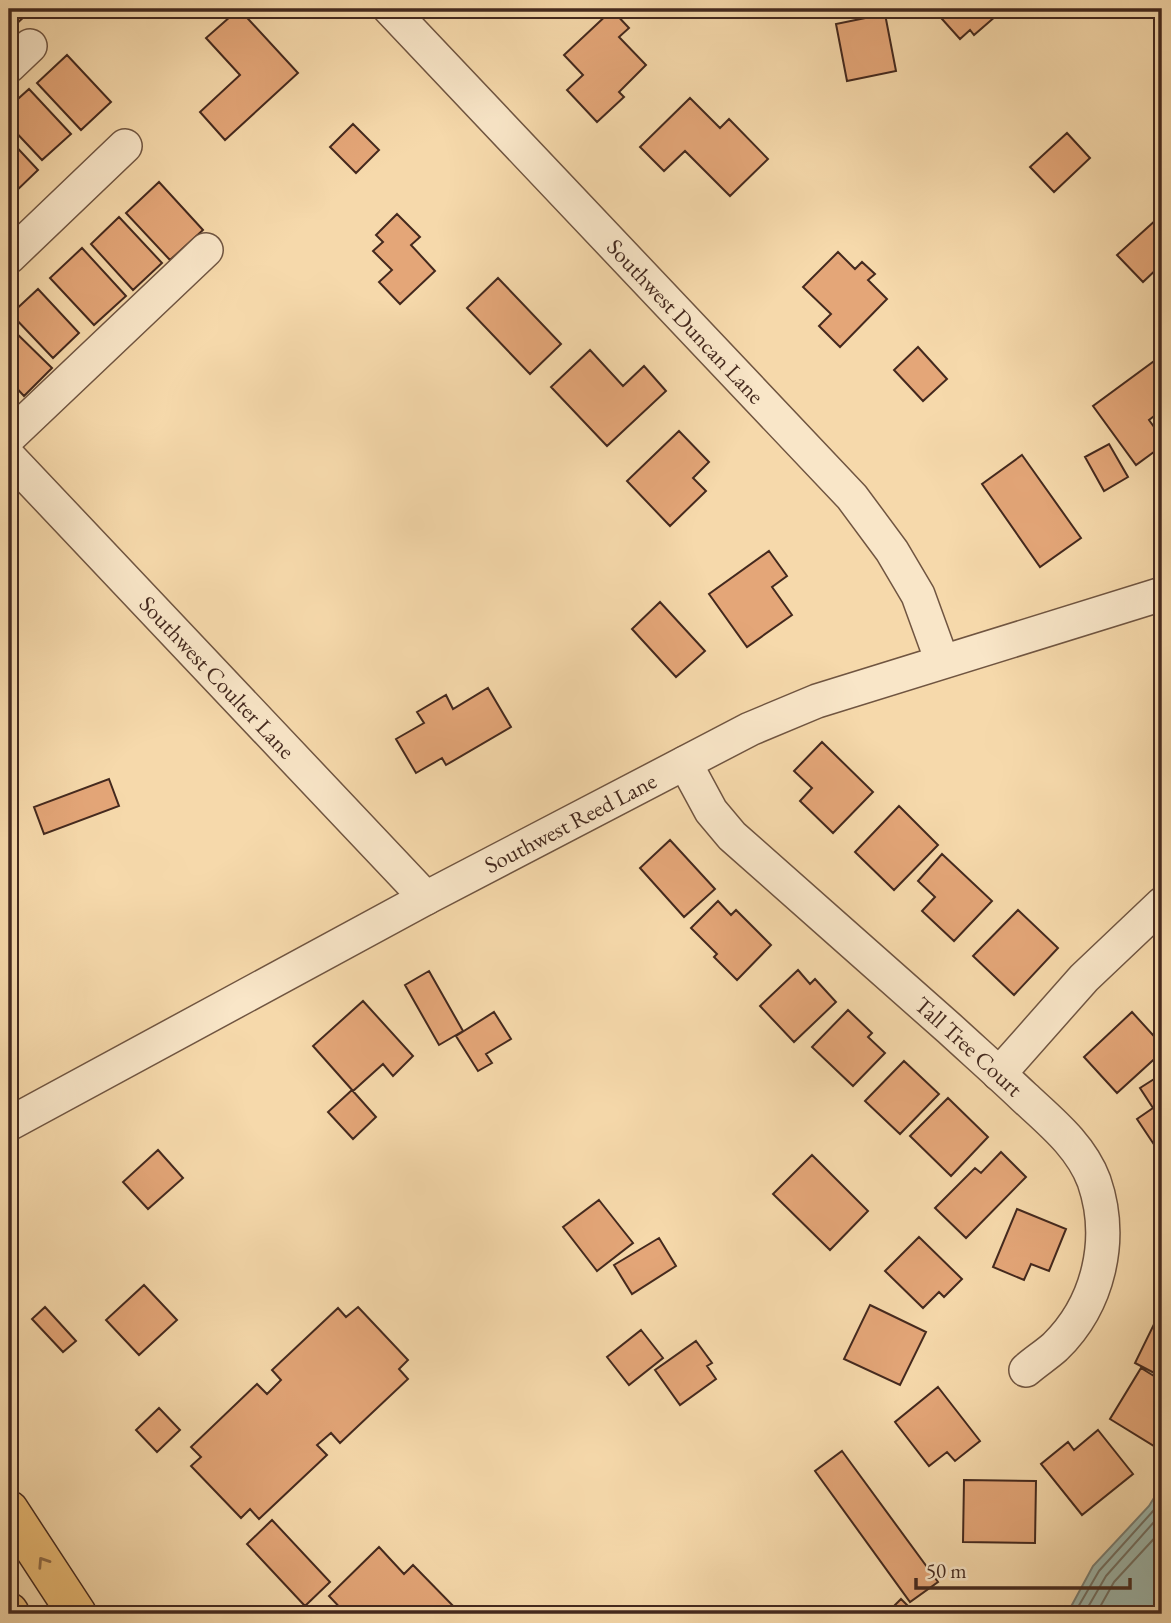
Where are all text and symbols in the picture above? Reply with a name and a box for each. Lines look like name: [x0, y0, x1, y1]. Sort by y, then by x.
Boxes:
street label: Southwest Duncan Lane: [600, 232, 771, 410]
street label: Southwest Coulter Lane: [133, 589, 302, 765]
street label: Southwest Reed Lane: [479, 765, 661, 880]
street label: Tall Tree Court: [908, 990, 1030, 1104]
scale bar: [916, 1546, 1129, 1590]
one-way arrow: [39, 1557, 51, 1570]
text: 50 m: [926, 1557, 967, 1584]

